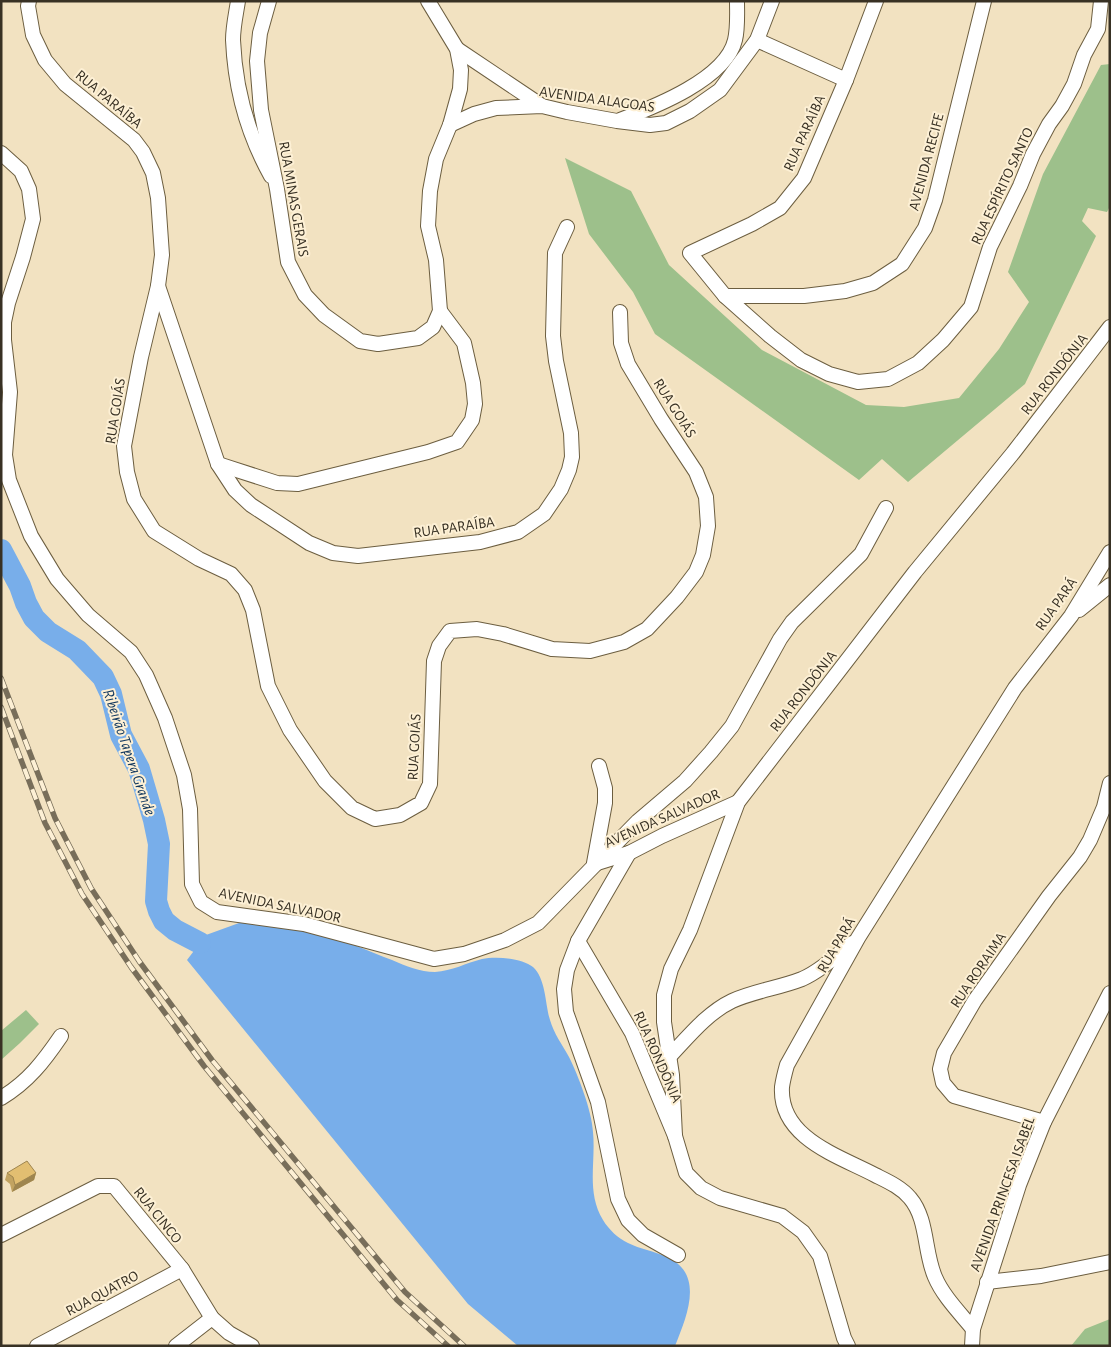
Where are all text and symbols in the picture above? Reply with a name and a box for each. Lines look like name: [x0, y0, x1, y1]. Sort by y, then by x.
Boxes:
street label: RUA PARAÍBA: [73, 66, 146, 132]
street label: AVENIDA ALAGOAS: [538, 84, 656, 115]
street label: RUA PARAÍBA: [779, 92, 828, 174]
street label: AVENIDA RECIFE: [906, 112, 947, 212]
street label: RUA ESPÍRITO SANTO: [967, 124, 1036, 247]
street label: RUA MINAS GERAIS: [276, 140, 311, 258]
street label: RUA RONDÔNIA: [1017, 330, 1091, 418]
street label: RUA GOIÁS: [651, 375, 700, 440]
street label: RUA GOIÁS: [101, 377, 128, 445]
street label: RUA PARAÍBA: [412, 512, 496, 541]
street label: RUA PARÁ: [1031, 574, 1080, 634]
street label: RUA RONDÔNIA: [766, 647, 840, 735]
water label: Ribeirão Tapera Grande: [99, 687, 158, 818]
street label: RUA GOIÁS: [403, 713, 424, 781]
street label: AVENIDA SALVADOR: [602, 786, 722, 851]
street label: AVENIDA SALVADOR: [217, 885, 342, 926]
street label: RUA PARÁ: [813, 914, 858, 975]
street label: RUA RORAIMA: [948, 930, 1009, 1011]
street label: RUA RONDÔNIA: [631, 1009, 685, 1105]
street label: AVENIDA PRINCESA ISABEL: [967, 1114, 1038, 1274]
street label: RUA CINCO: [131, 1184, 185, 1246]
street label: RUA QUATRO: [63, 1268, 141, 1319]

